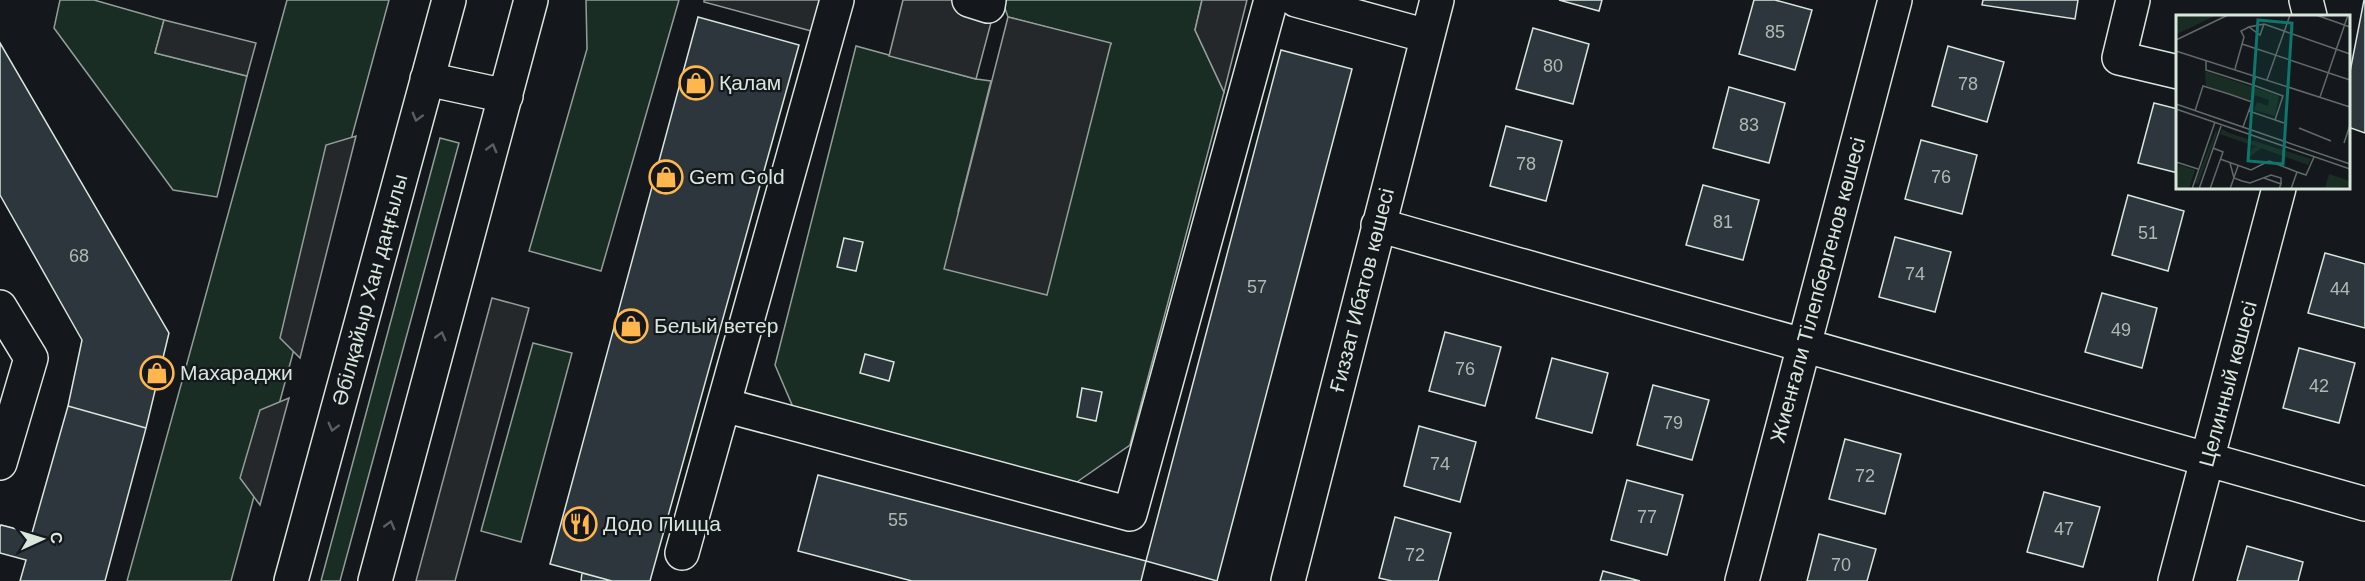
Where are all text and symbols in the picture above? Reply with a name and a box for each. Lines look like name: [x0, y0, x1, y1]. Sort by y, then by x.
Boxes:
inset map: [2176, 15, 2350, 189]
house number: 85: [1765, 22, 1785, 42]
house number: 80: [1543, 56, 1563, 76]
shop icon: Қалам: [678, 65, 714, 101]
place label: Қалам: [719, 71, 781, 94]
house number: 78: [1958, 74, 1978, 94]
one-way arrow: [412, 111, 424, 122]
house number: 83: [1739, 115, 1759, 135]
street label: Жиенғали Тілепбергенов көшесі: [1766, 135, 1869, 445]
one-way arrow: [484, 143, 497, 153]
house number: 78: [1516, 154, 1536, 174]
shop icon: Gem Gold: [648, 159, 684, 195]
place label: Gem Gold: [689, 165, 785, 188]
house number: 76: [1931, 167, 1951, 187]
street label: Әбілқайыр Хан даңғылы: [328, 172, 412, 408]
street label: Ғиззат Ибатов көшесі: [1325, 186, 1398, 395]
house number: 81: [1713, 212, 1733, 232]
house number: 51: [2138, 223, 2158, 243]
house number: 68: [69, 246, 89, 266]
house number: 74: [1905, 264, 1925, 284]
house number: 57: [1247, 277, 1267, 297]
house number: 44: [2330, 279, 2350, 299]
street label: Целинный көшесі: [2194, 298, 2261, 469]
shop icon: Белый ветер: [613, 308, 649, 344]
place label: Белый ветер: [654, 314, 778, 337]
house number: 49: [2111, 320, 2131, 340]
one-way arrow: [434, 331, 446, 342]
shop icon: Махараджи: [139, 355, 175, 391]
house number: 76: [1455, 359, 1475, 379]
place label: Махараджи: [180, 361, 293, 384]
house number: 42: [2309, 376, 2329, 396]
house number: 79: [1663, 413, 1683, 433]
one-way arrow: [328, 421, 340, 432]
house number: 74: [1430, 454, 1450, 474]
house number: 72: [1855, 466, 1875, 486]
restaurant icon: Додо Пицца: [562, 506, 598, 542]
house number: 77: [1637, 507, 1657, 527]
north arrow: [12, 509, 72, 569]
house number: 55: [888, 510, 908, 530]
place label: Додо Пицца: [603, 512, 721, 535]
house number: 47: [2054, 519, 2074, 539]
one-way arrow: [383, 520, 396, 530]
text: С: [48, 532, 65, 545]
house number: 72: [1405, 545, 1425, 565]
house number: 70: [1831, 555, 1851, 575]

